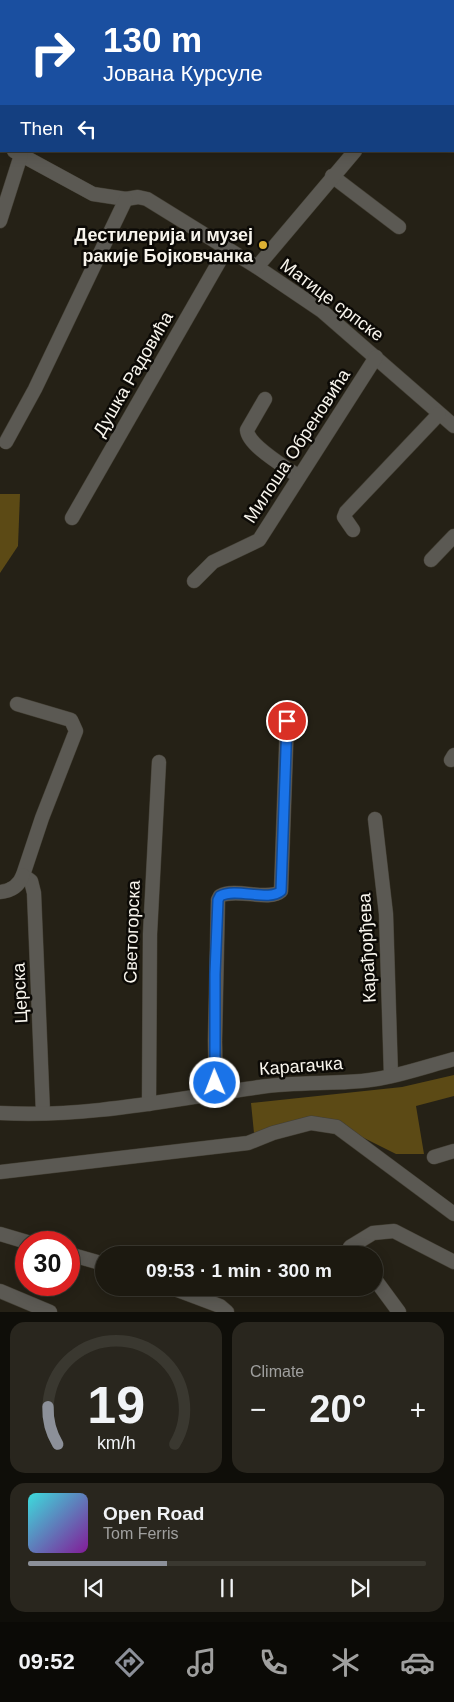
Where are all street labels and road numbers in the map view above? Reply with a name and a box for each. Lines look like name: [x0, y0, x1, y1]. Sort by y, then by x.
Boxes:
street label: Матице српске: [276, 255, 388, 345]
street label: Душка Радовића: [89, 307, 177, 440]
street label: Милоша Обреновића: [240, 365, 355, 527]
street label: Светогорска: [120, 879, 144, 984]
street label: Карађорђева: [354, 892, 380, 1003]
street label: Церска: [8, 961, 32, 1024]
street label: Карагачка: [258, 1053, 345, 1079]

